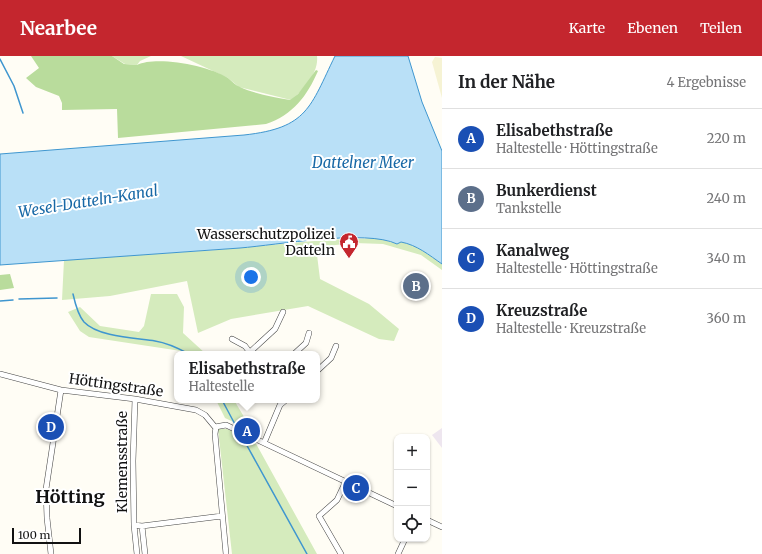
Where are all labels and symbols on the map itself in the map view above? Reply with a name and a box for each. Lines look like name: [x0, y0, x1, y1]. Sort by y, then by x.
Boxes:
water label: Dattelner Meer: [311, 153, 415, 172]
water label: Wesel-Datteln-Kanal: [17, 181, 159, 221]
place label: Wasserschutzpolizei Datteln: [196, 225, 335, 259]
public building icon: Wasserschutzpolizei Datteln: [338, 231, 360, 259]
your location: [241, 267, 261, 287]
pin: B: [403, 271, 429, 301]
street label: Höttingstraße: [68, 369, 164, 401]
street label: Klemensstraße: [113, 411, 131, 513]
pin: D: [38, 412, 64, 442]
pin: A: [234, 416, 260, 446]
pin: C: [343, 473, 369, 503]
district label: Hötting: [35, 485, 105, 508]
scale bar: [12, 526, 81, 545]

